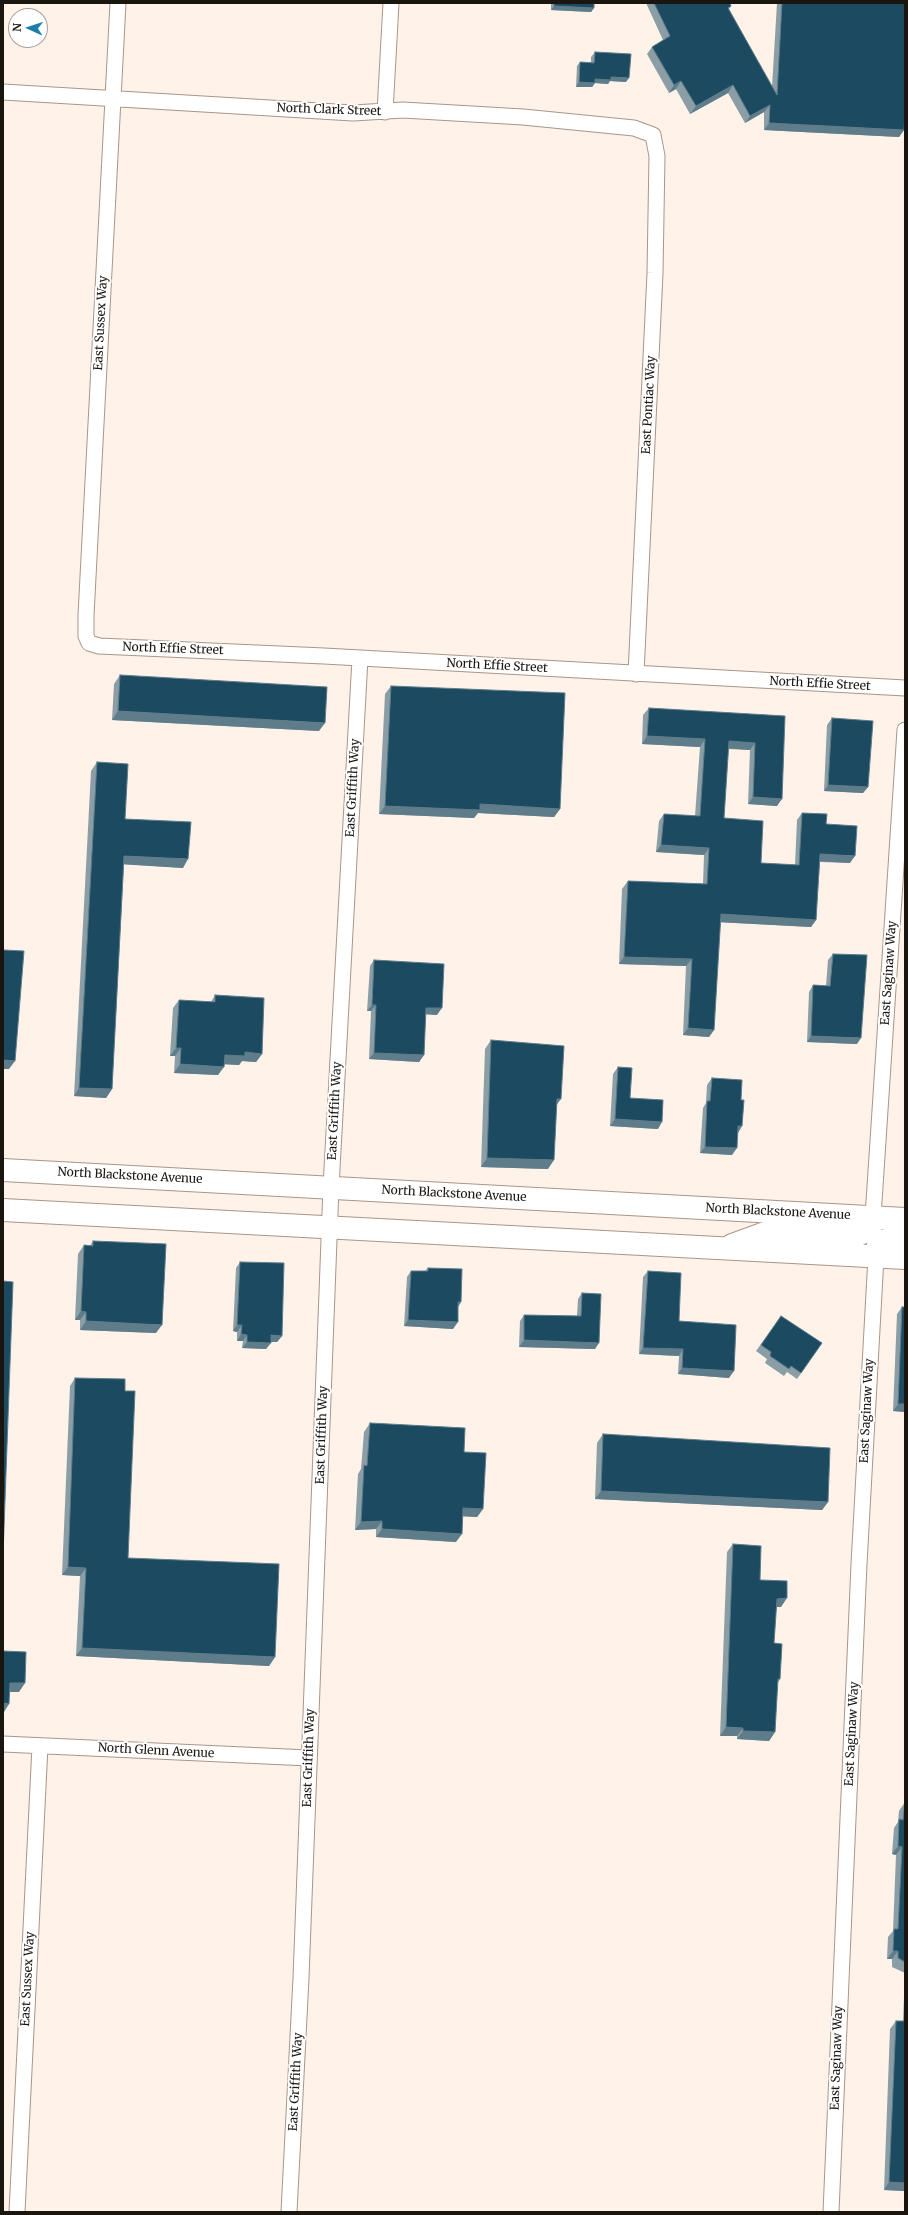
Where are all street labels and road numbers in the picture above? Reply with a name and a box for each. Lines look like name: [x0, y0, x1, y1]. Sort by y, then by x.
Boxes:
street label: North Clark Street: [276, 101, 382, 119]
street label: East Sussex Way: [91, 275, 111, 371]
street label: East Pontiac Way: [639, 355, 659, 455]
street label: North Effie Street: [122, 640, 224, 658]
street label: North Effie Street: [446, 656, 548, 676]
street label: North Effie Street: [769, 674, 871, 694]
street label: East Griffith Way: [343, 738, 363, 838]
street label: East Saginaw Way: [878, 920, 900, 1026]
street label: East Griffith Way: [325, 1061, 345, 1161]
street label: North Blackstone Avenue: [57, 1165, 203, 1187]
street label: North Blackstone Avenue: [381, 1183, 527, 1205]
street label: North Blackstone Avenue: [705, 1201, 851, 1223]
street label: East Saginaw Way: [857, 1358, 877, 1464]
street label: East Griffith Way: [313, 1385, 331, 1485]
street label: East Saginaw Way: [842, 1681, 862, 1787]
street label: East Griffith Way: [300, 1708, 318, 1808]
street label: North Glenn Avenue: [97, 1741, 215, 1761]
street label: East Sussex Way: [18, 1931, 38, 2027]
street label: East Saginaw Way: [828, 2005, 846, 2111]
street label: East Griffith Way: [286, 2032, 306, 2132]

